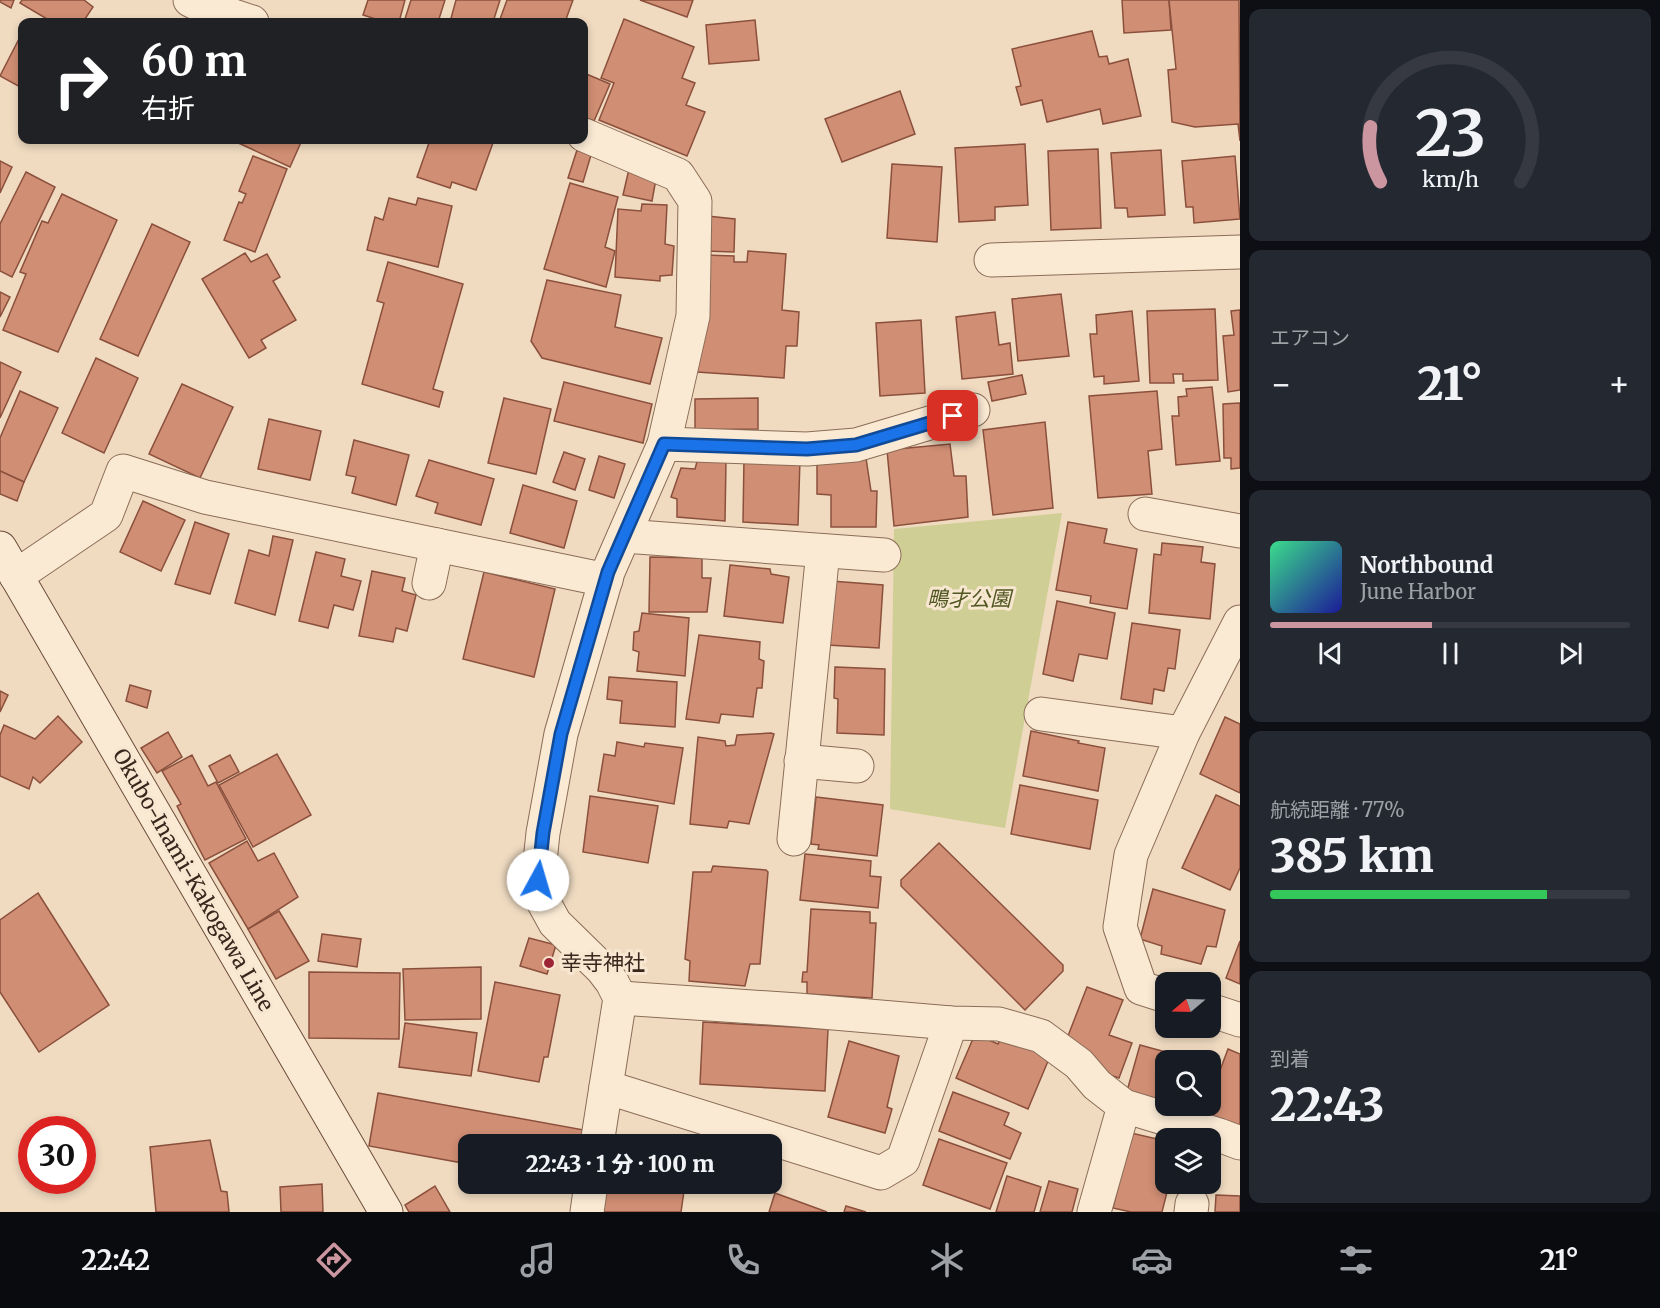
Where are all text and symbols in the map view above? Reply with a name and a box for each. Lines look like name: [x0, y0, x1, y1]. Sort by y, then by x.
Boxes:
text: 60 m: [141, 35, 247, 87]
icon: right: [42, 42, 120, 120]
text: 右折: [141, 91, 195, 125]
text: 23: [1415, 95, 1485, 173]
text: km/h: [1422, 166, 1478, 193]
text: エアコン: [1270, 325, 1350, 350]
text: 21°: [1417, 356, 1483, 412]
text: −: [1270, 364, 1292, 405]
text: +: [1608, 364, 1630, 405]
pin: [927, 390, 978, 441]
icon: arrive: [936, 399, 969, 432]
text: Northbound: [1360, 551, 1493, 579]
text: June Harbor: [1360, 579, 1476, 604]
park label: 鴫才公園: [927, 585, 1014, 612]
icon: previous: [1314, 637, 1347, 670]
icon: pause: [1434, 637, 1467, 670]
icon: next: [1554, 637, 1587, 670]
street label: Okubo-Inami-Kakogawa Line: [107, 743, 280, 1016]
text: 航続距離 · 77%: [1270, 797, 1405, 822]
text: 385 km: [1270, 828, 1434, 884]
position arrow: [506, 848, 570, 912]
place label: 幸寺神社: [561, 949, 645, 976]
marker: 幸寺神社: [542, 956, 556, 970]
north arrow: [1155, 972, 1221, 1038]
map controls: [1155, 972, 1221, 1194]
text: 到着: [1270, 1046, 1310, 1071]
button: search: [1155, 1050, 1221, 1116]
text: 22:43: [1270, 1077, 1385, 1133]
speed limit sign: 30: [18, 1116, 96, 1194]
button: layers: [1155, 1128, 1221, 1194]
text: 22:43 · 1 分 · 100 m: [526, 1150, 714, 1178]
icon: directions: [313, 1239, 355, 1281]
icon: music: [517, 1239, 559, 1281]
icon: phone: [722, 1239, 764, 1281]
icon: climate: [926, 1239, 968, 1281]
icon: car: [1131, 1239, 1173, 1281]
icon: filters: [1335, 1239, 1377, 1281]
text: 22:42: [81, 1243, 150, 1277]
text: 21°: [1540, 1243, 1579, 1277]

